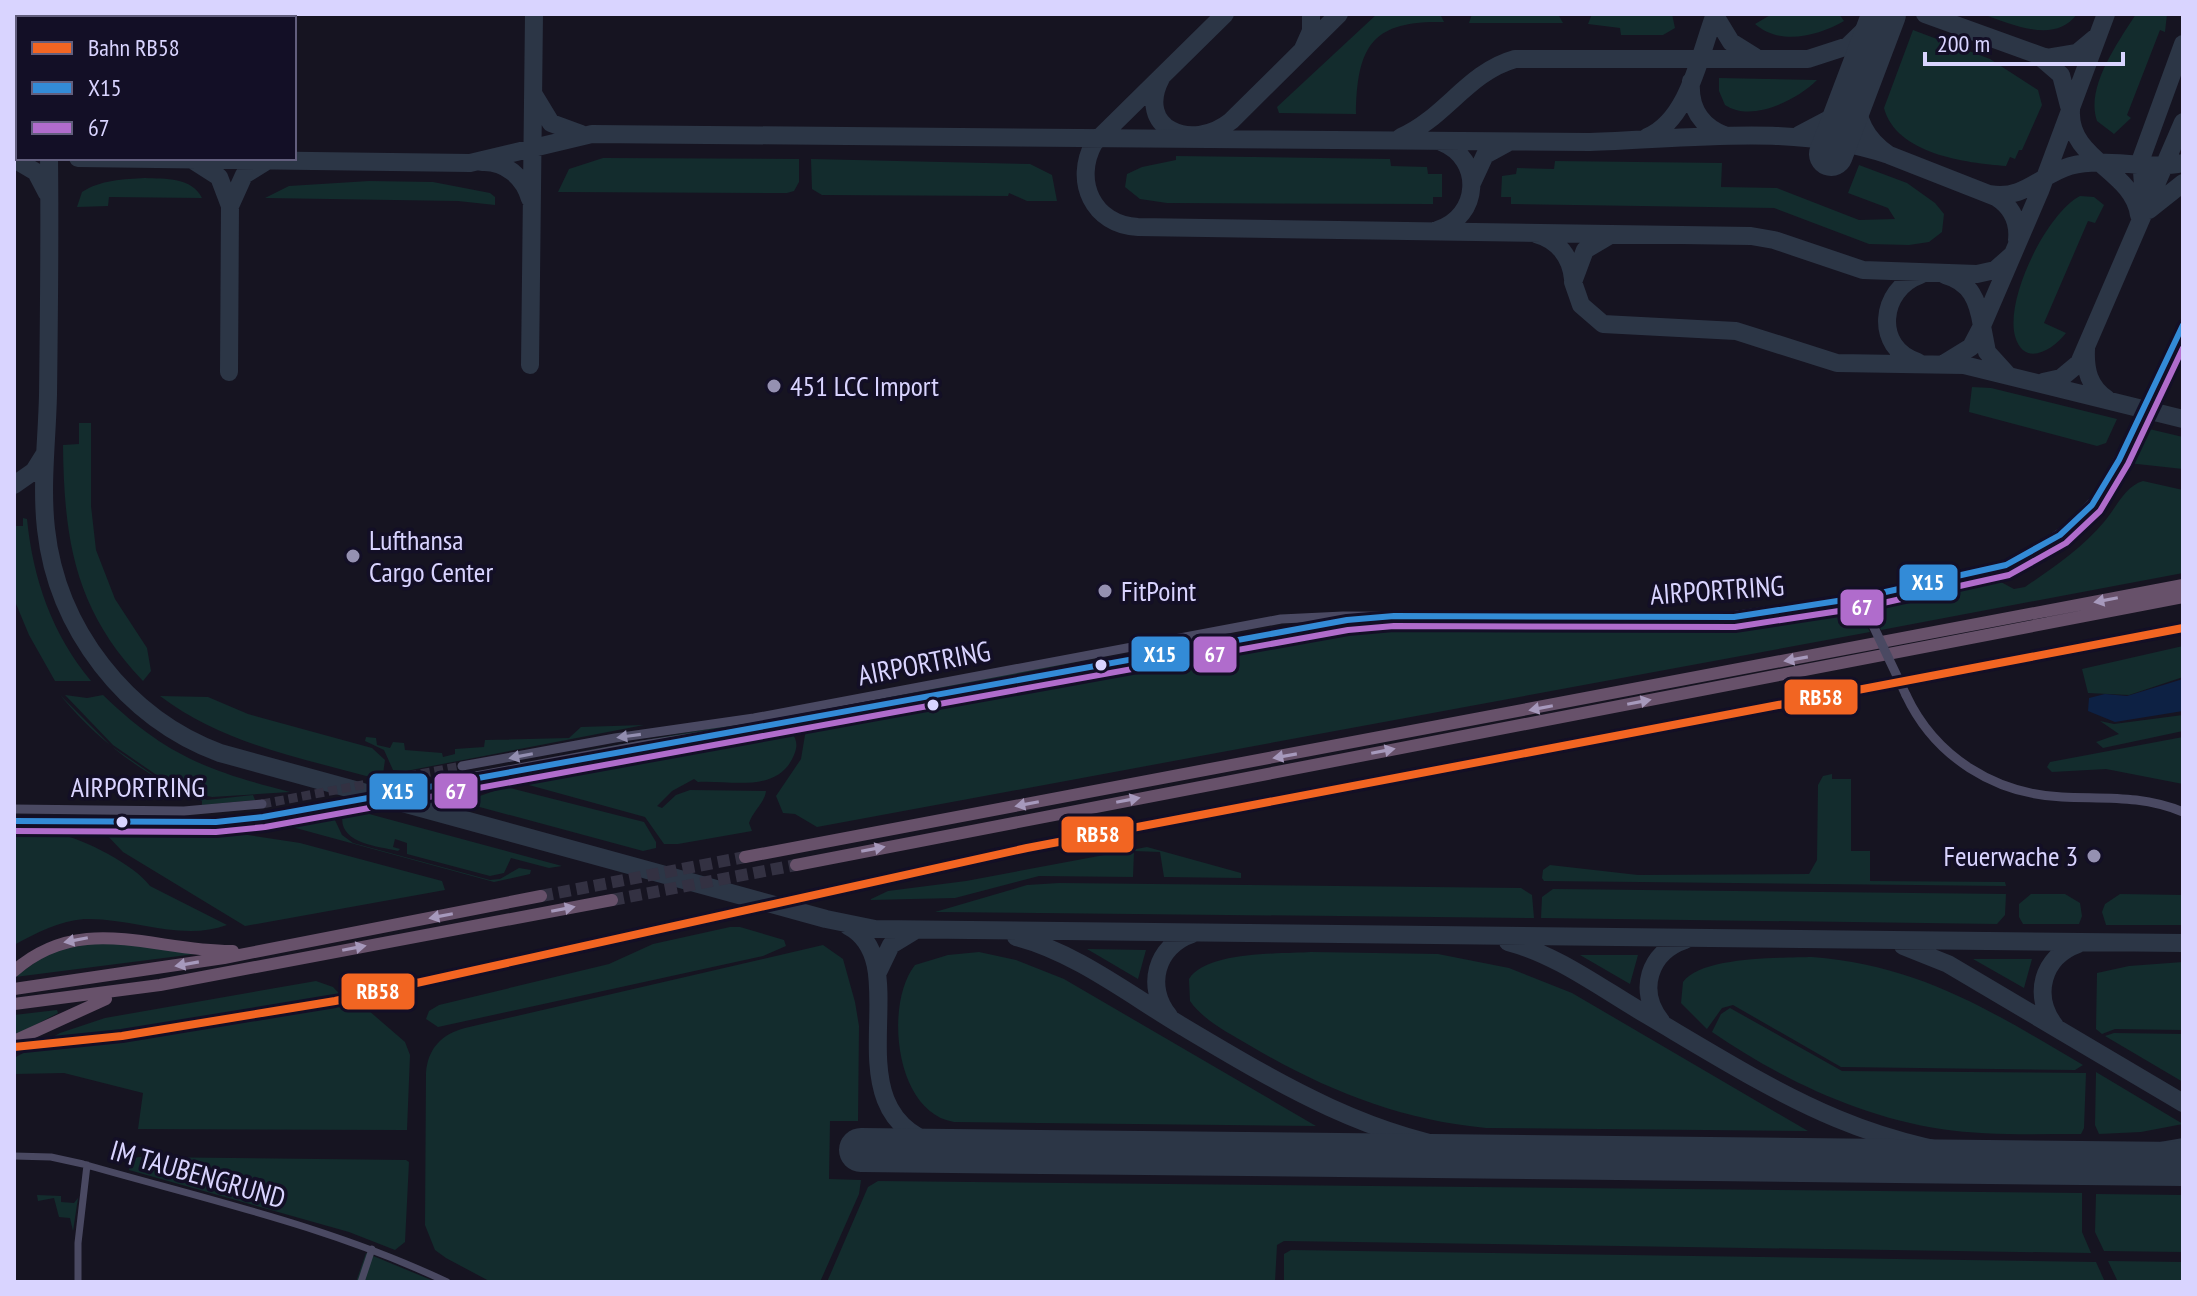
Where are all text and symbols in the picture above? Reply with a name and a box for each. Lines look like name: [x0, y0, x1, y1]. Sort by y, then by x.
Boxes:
legend: [16, 16, 296, 160]
scale bar: [1925, 16, 2123, 66]
text: 200 m: [1937, 28, 1990, 59]
text: Bahn RB58: [88, 32, 180, 63]
text: X15: [88, 72, 122, 103]
text: 67: [88, 112, 110, 143]
place label: 451 LCC Import: [790, 367, 939, 404]
marker: 451 LCC Import: [765, 377, 783, 395]
place label: Lufthansa Cargo Center: [369, 521, 493, 590]
marker: Lufthansa Cargo Center: [344, 547, 362, 565]
line badge: X15: [1898, 563, 1959, 602]
street label: AIRPORTRING: [1649, 566, 1785, 613]
text: X15: [1912, 568, 1944, 596]
place label: FitPoint: [1121, 572, 1197, 609]
marker: FitPoint: [1096, 582, 1114, 600]
line badge: 67: [1839, 588, 1885, 627]
text: 67: [1851, 593, 1873, 621]
one-way arrow: [2094, 594, 2119, 606]
street label: AIRPORTRING: [854, 632, 993, 693]
line badge: X15: [1130, 635, 1191, 673]
line badge: 67: [1192, 635, 1238, 674]
text: X15: [1144, 640, 1176, 668]
text: 67: [1204, 640, 1226, 668]
one-way arrow: [1783, 654, 1808, 666]
unlabelled marker: [1093, 657, 1109, 673]
line badge: RB58: [1783, 678, 1859, 716]
text: RB58: [1800, 683, 1842, 711]
one-way arrow: [1626, 696, 1651, 708]
unlabelled marker: [925, 697, 941, 713]
one-way arrow: [1528, 702, 1553, 714]
one-way arrow: [616, 730, 641, 743]
one-way arrow: [1371, 745, 1396, 757]
one-way arrow: [508, 750, 533, 762]
one-way arrow: [1272, 750, 1297, 762]
street label: AIRPORTRING: [71, 768, 205, 805]
line badge: X15: [368, 772, 429, 811]
line badge: 67: [433, 772, 479, 810]
text: X15: [382, 777, 414, 805]
text: 67: [445, 777, 467, 805]
one-way arrow: [1116, 793, 1141, 805]
one-way arrow: [1014, 798, 1039, 810]
unlabelled marker: [114, 814, 130, 830]
line badge: RB58: [1060, 815, 1135, 854]
text: RB58: [1077, 820, 1119, 848]
place label: Feuerwache 3: [1943, 837, 2078, 874]
one-way arrow: [860, 842, 885, 855]
marker: Feuerwache 3: [2085, 847, 2103, 865]
one-way arrow: [550, 902, 575, 915]
one-way arrow: [428, 910, 453, 923]
one-way arrow: [64, 934, 89, 946]
one-way arrow: [342, 941, 367, 954]
one-way arrow: [175, 959, 200, 971]
line badge: RB58: [340, 972, 416, 1011]
text: RB58: [357, 977, 399, 1005]
street label: IM TAUBENGRUND: [106, 1131, 290, 1216]

